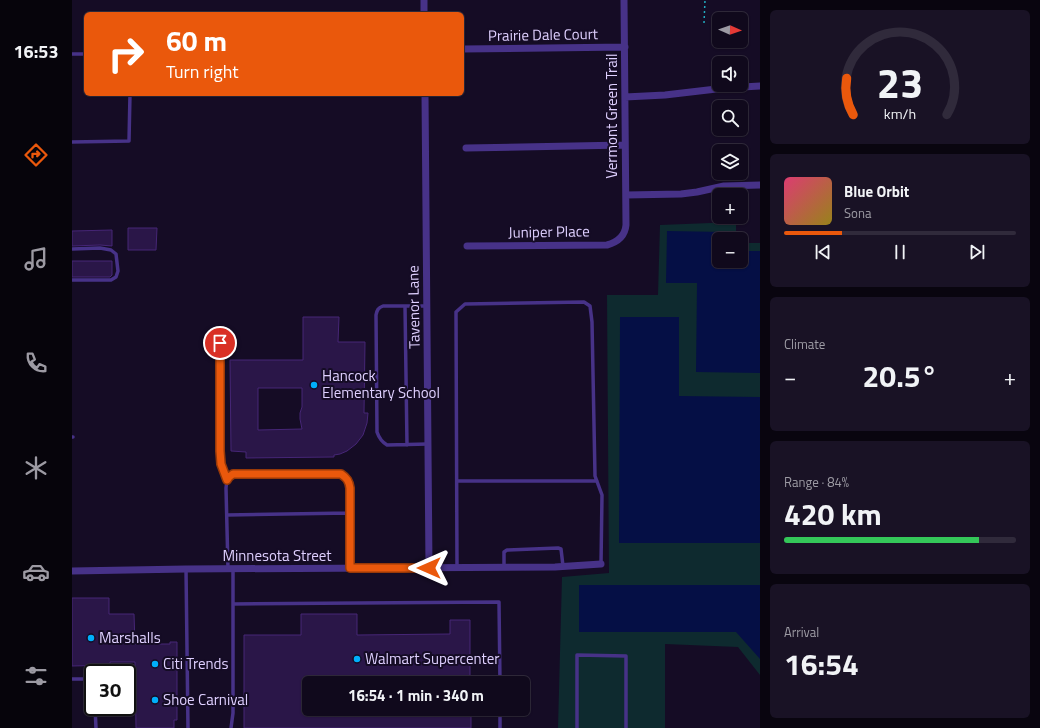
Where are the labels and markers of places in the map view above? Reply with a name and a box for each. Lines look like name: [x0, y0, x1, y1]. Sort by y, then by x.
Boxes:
pin: [203, 326, 237, 360]
place label: Hancock Elementary School: [322, 364, 440, 404]
marker: Hancock Elementary School: [309, 380, 319, 390]
place label: Marshalls: [99, 626, 161, 649]
marker: Marshalls: [86, 633, 96, 643]
place label: Walmart Supercenter: [365, 647, 500, 670]
place label: Citi Trends: [163, 652, 229, 675]
marker: Walmart Supercenter: [352, 654, 362, 664]
marker: Citi Trends: [150, 659, 160, 669]
place label: Shoe Carnival: [163, 688, 248, 711]
marker: Shoe Carnival: [150, 695, 160, 705]

